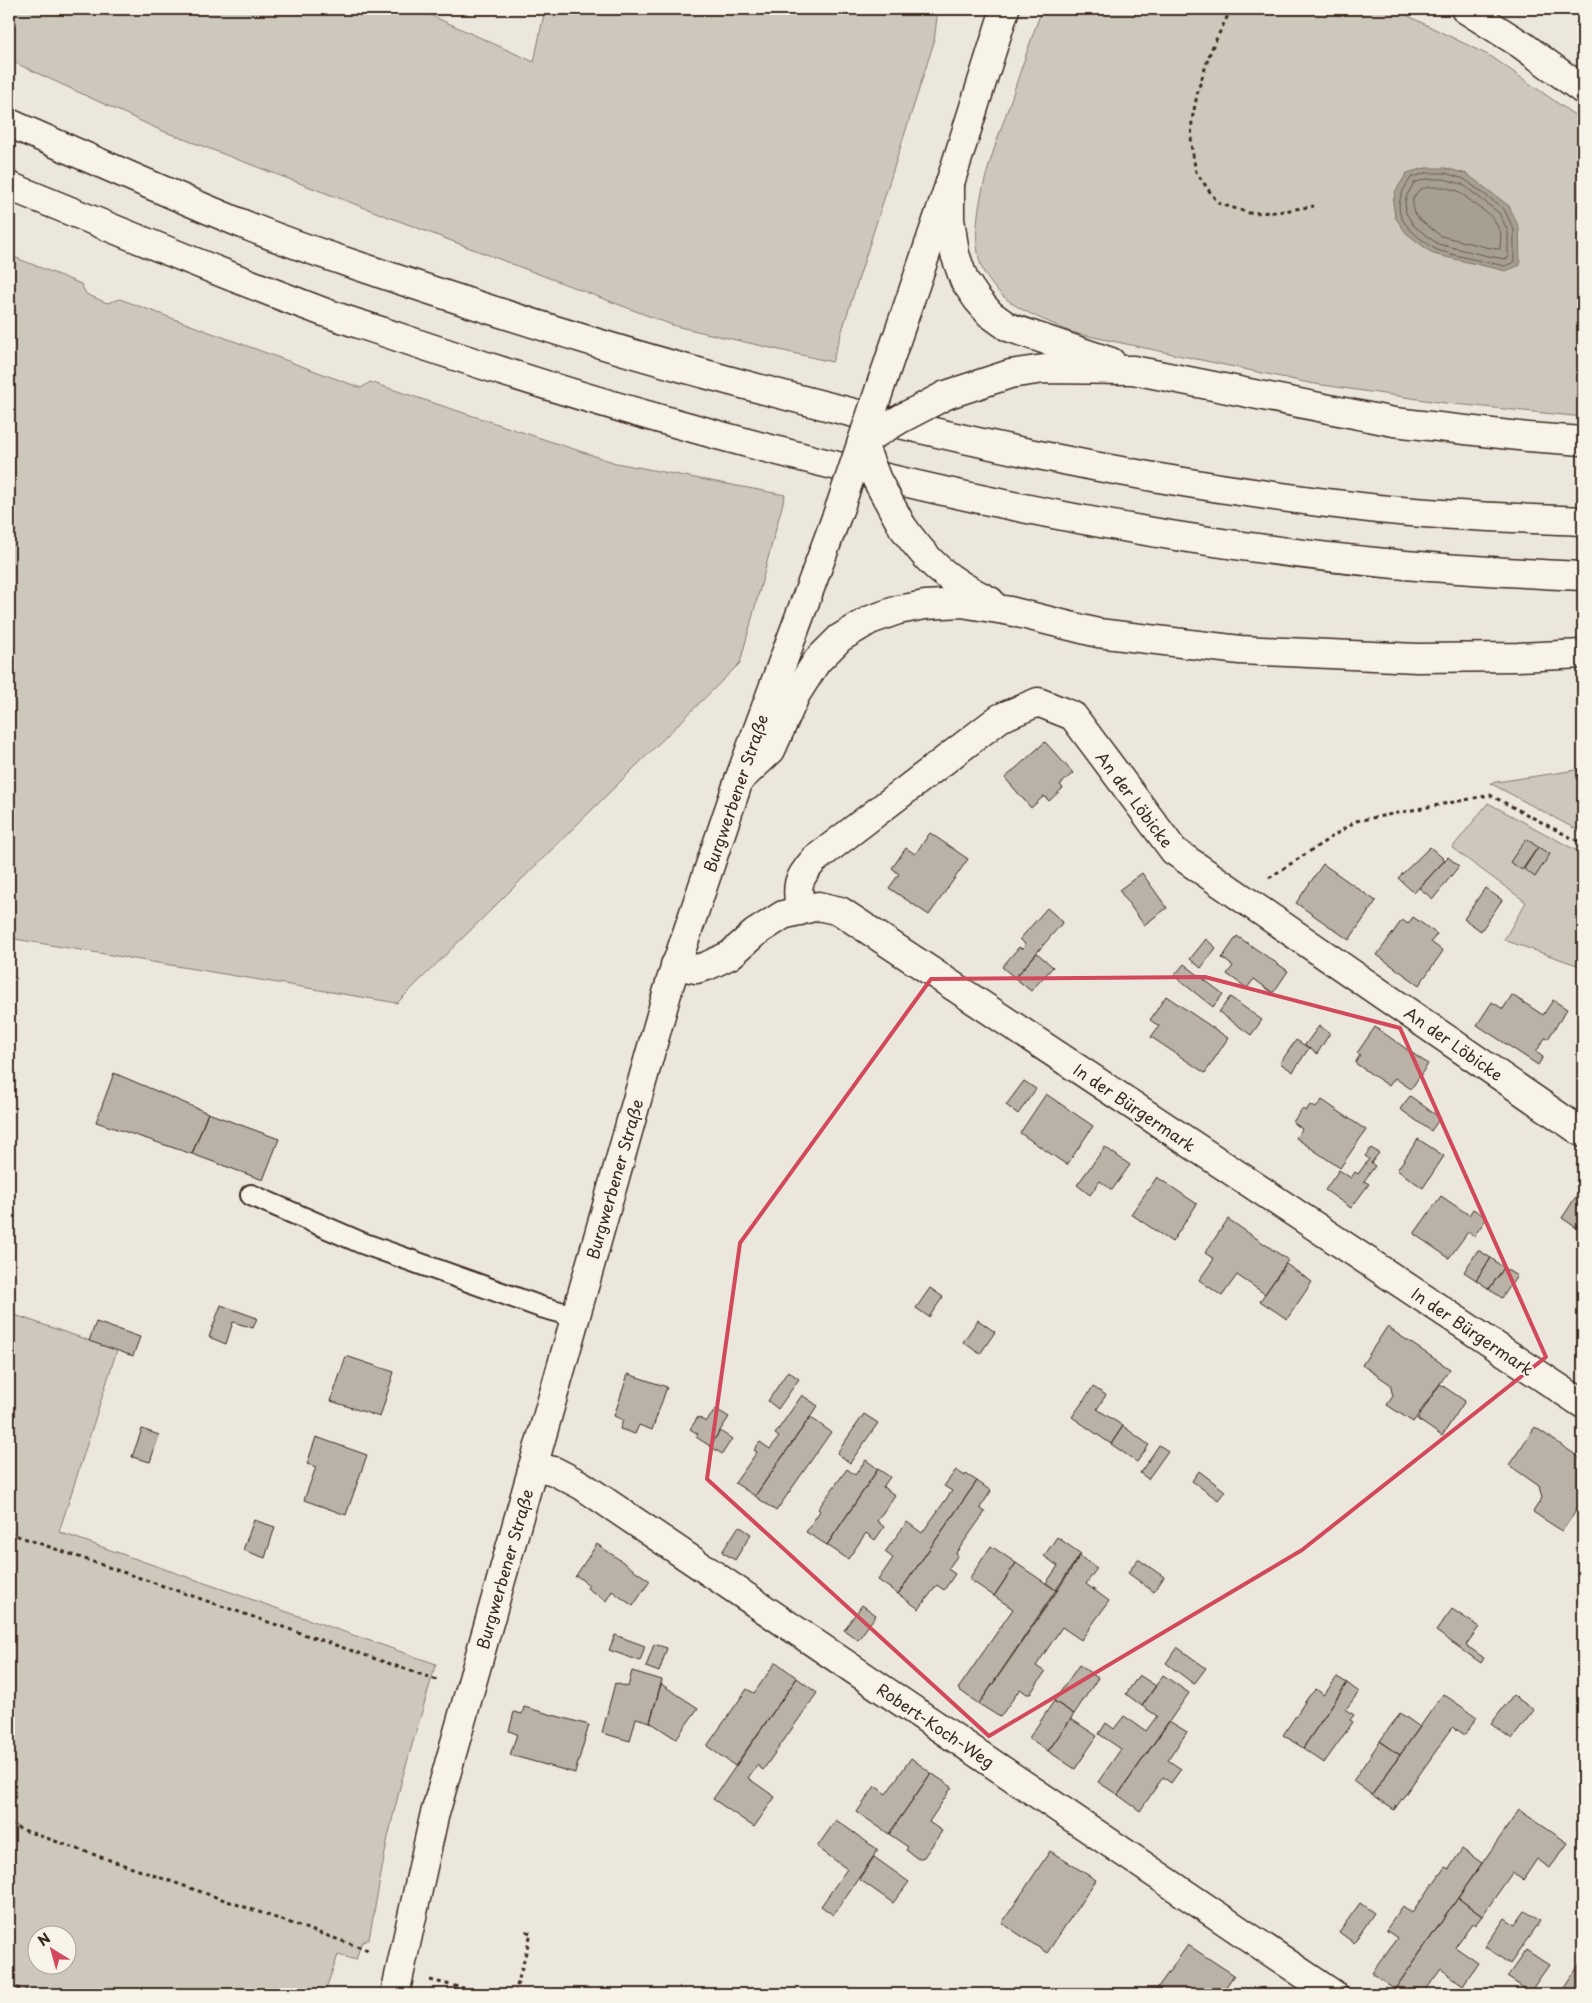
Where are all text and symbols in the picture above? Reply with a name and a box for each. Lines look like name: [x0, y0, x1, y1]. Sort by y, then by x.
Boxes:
street label: Burgwerbener Straße: [697, 711, 773, 875]
street label: An der Löbicke: [1091, 746, 1179, 852]
street label: An der Löbicke: [1400, 1000, 1508, 1086]
street label: In der Bürgermark: [1069, 1057, 1201, 1157]
street label: Burgwerbener Straße: [580, 1096, 648, 1262]
street label: In der Bürgermark: [1407, 1281, 1539, 1381]
street label: Burgwerbener Straße: [470, 1486, 538, 1652]
street label: Robert-Koch-Weg: [872, 1677, 1000, 1773]
north arrow: [28, 1926, 78, 1976]
text: N: [33, 1927, 55, 1951]

